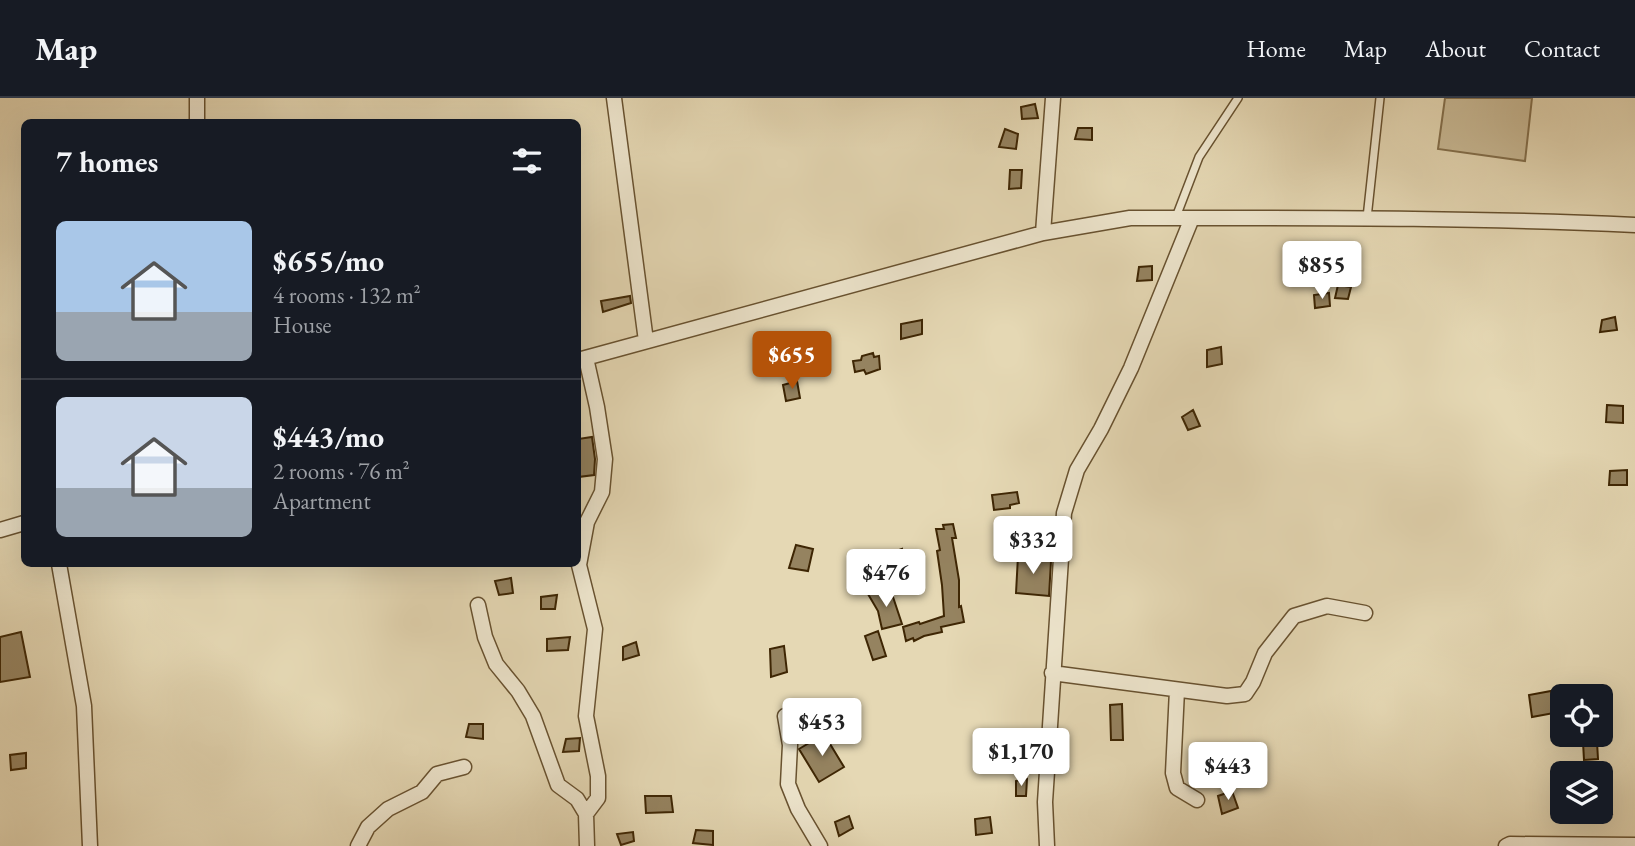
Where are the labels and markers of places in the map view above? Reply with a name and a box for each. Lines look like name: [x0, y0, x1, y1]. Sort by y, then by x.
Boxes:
pin: $855: [1281, 242, 1363, 301]
pin: $655: [751, 331, 833, 391]
pin: $332: [992, 517, 1074, 576]
pin: $476: [845, 550, 927, 609]
pin: $453: [781, 698, 863, 758]
pin: $1,170: [964, 728, 1078, 788]
pin: $443: [1187, 742, 1269, 802]

